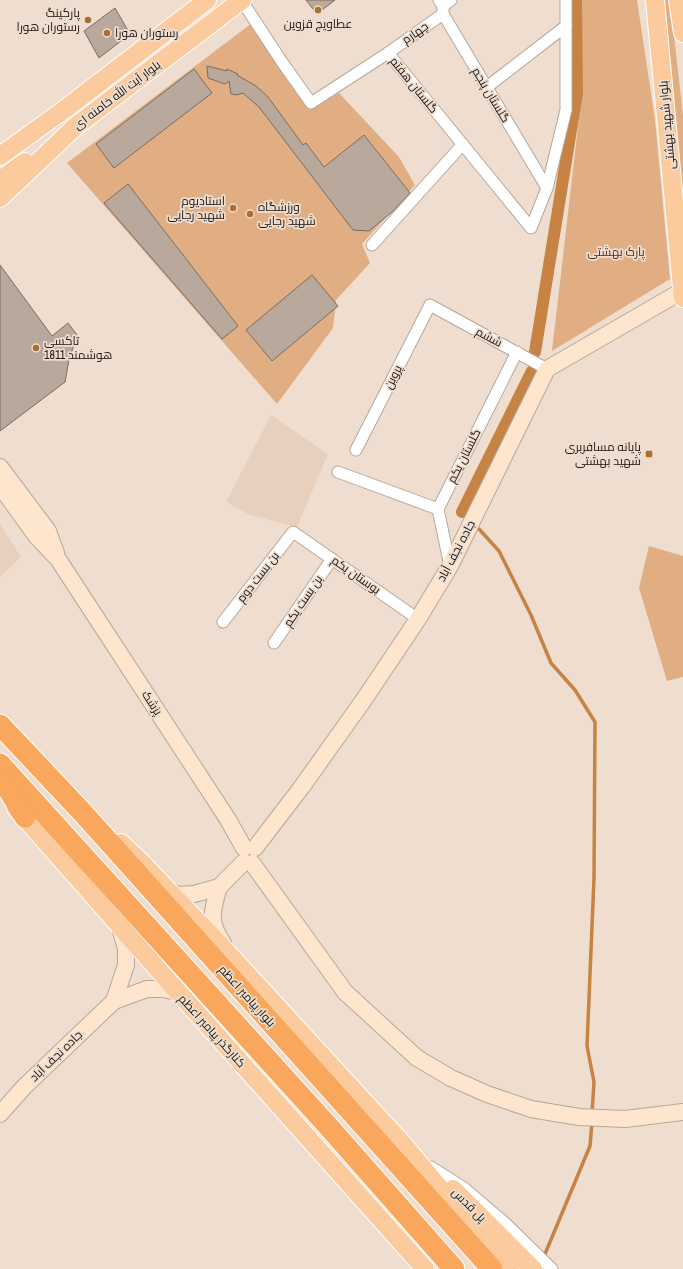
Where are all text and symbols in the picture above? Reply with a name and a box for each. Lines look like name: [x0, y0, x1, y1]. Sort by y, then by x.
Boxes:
place label: پارکینگ رستوران هورا: [16, 5, 81, 35]
marker: عطاویچ قزوین: [313, 5, 323, 15]
marker: پارکینگ رستوران هورا: [83, 15, 93, 25]
place label: عطاویچ قزوین: [284, 16, 352, 32]
street label: چهارم: [399, 18, 432, 49]
place label: رستوران هورا: [115, 25, 179, 41]
marker: رستوران هورا: [102, 28, 112, 38]
street label: گلستان هفتم: [386, 53, 442, 117]
street label: بلوار آیت الله خامنه ای: [70, 57, 164, 133]
street label: گلستان پنجم: [467, 64, 514, 126]
street label: بلوار شهید بهشتی: [655, 80, 679, 170]
place label: استادیوم شهید رجایی: [167, 193, 225, 223]
place label: ورزشگاه شهید رجایی: [258, 199, 316, 229]
marker: استادیوم شهید رجایی: [228, 203, 238, 213]
marker: ورزشگاه شهید رجایی: [245, 209, 255, 219]
park label: پارک بهشتی: [587, 244, 646, 261]
street label: ششم: [473, 323, 505, 351]
place label: تاکسی هوشمند 1811: [44, 333, 112, 363]
marker: تاکسی هوشمند 1811: [31, 343, 41, 353]
street label: پروین: [380, 362, 407, 392]
street label: گلستان یکم: [443, 426, 485, 486]
place label: پایانه مسافربری شهید بهشتی: [565, 439, 642, 469]
marker: پایانه مسافربری شهید بهشتی: [644, 449, 654, 459]
street label: جاده نجف آباد: [433, 518, 479, 584]
street label: بن بست دوم: [233, 548, 283, 606]
street label: بوستان یکم: [328, 552, 384, 598]
street label: بن بست یکم: [280, 572, 326, 630]
street label: پزشک: [137, 688, 166, 720]
street label: بلوار پیامبر اعظم: [214, 962, 279, 1031]
street label: کنارگذر پیامبر اعظم: [174, 991, 249, 1072]
street label: جاده نجف آباد: [26, 1027, 86, 1085]
street label: پل قدس: [448, 1184, 490, 1227]

